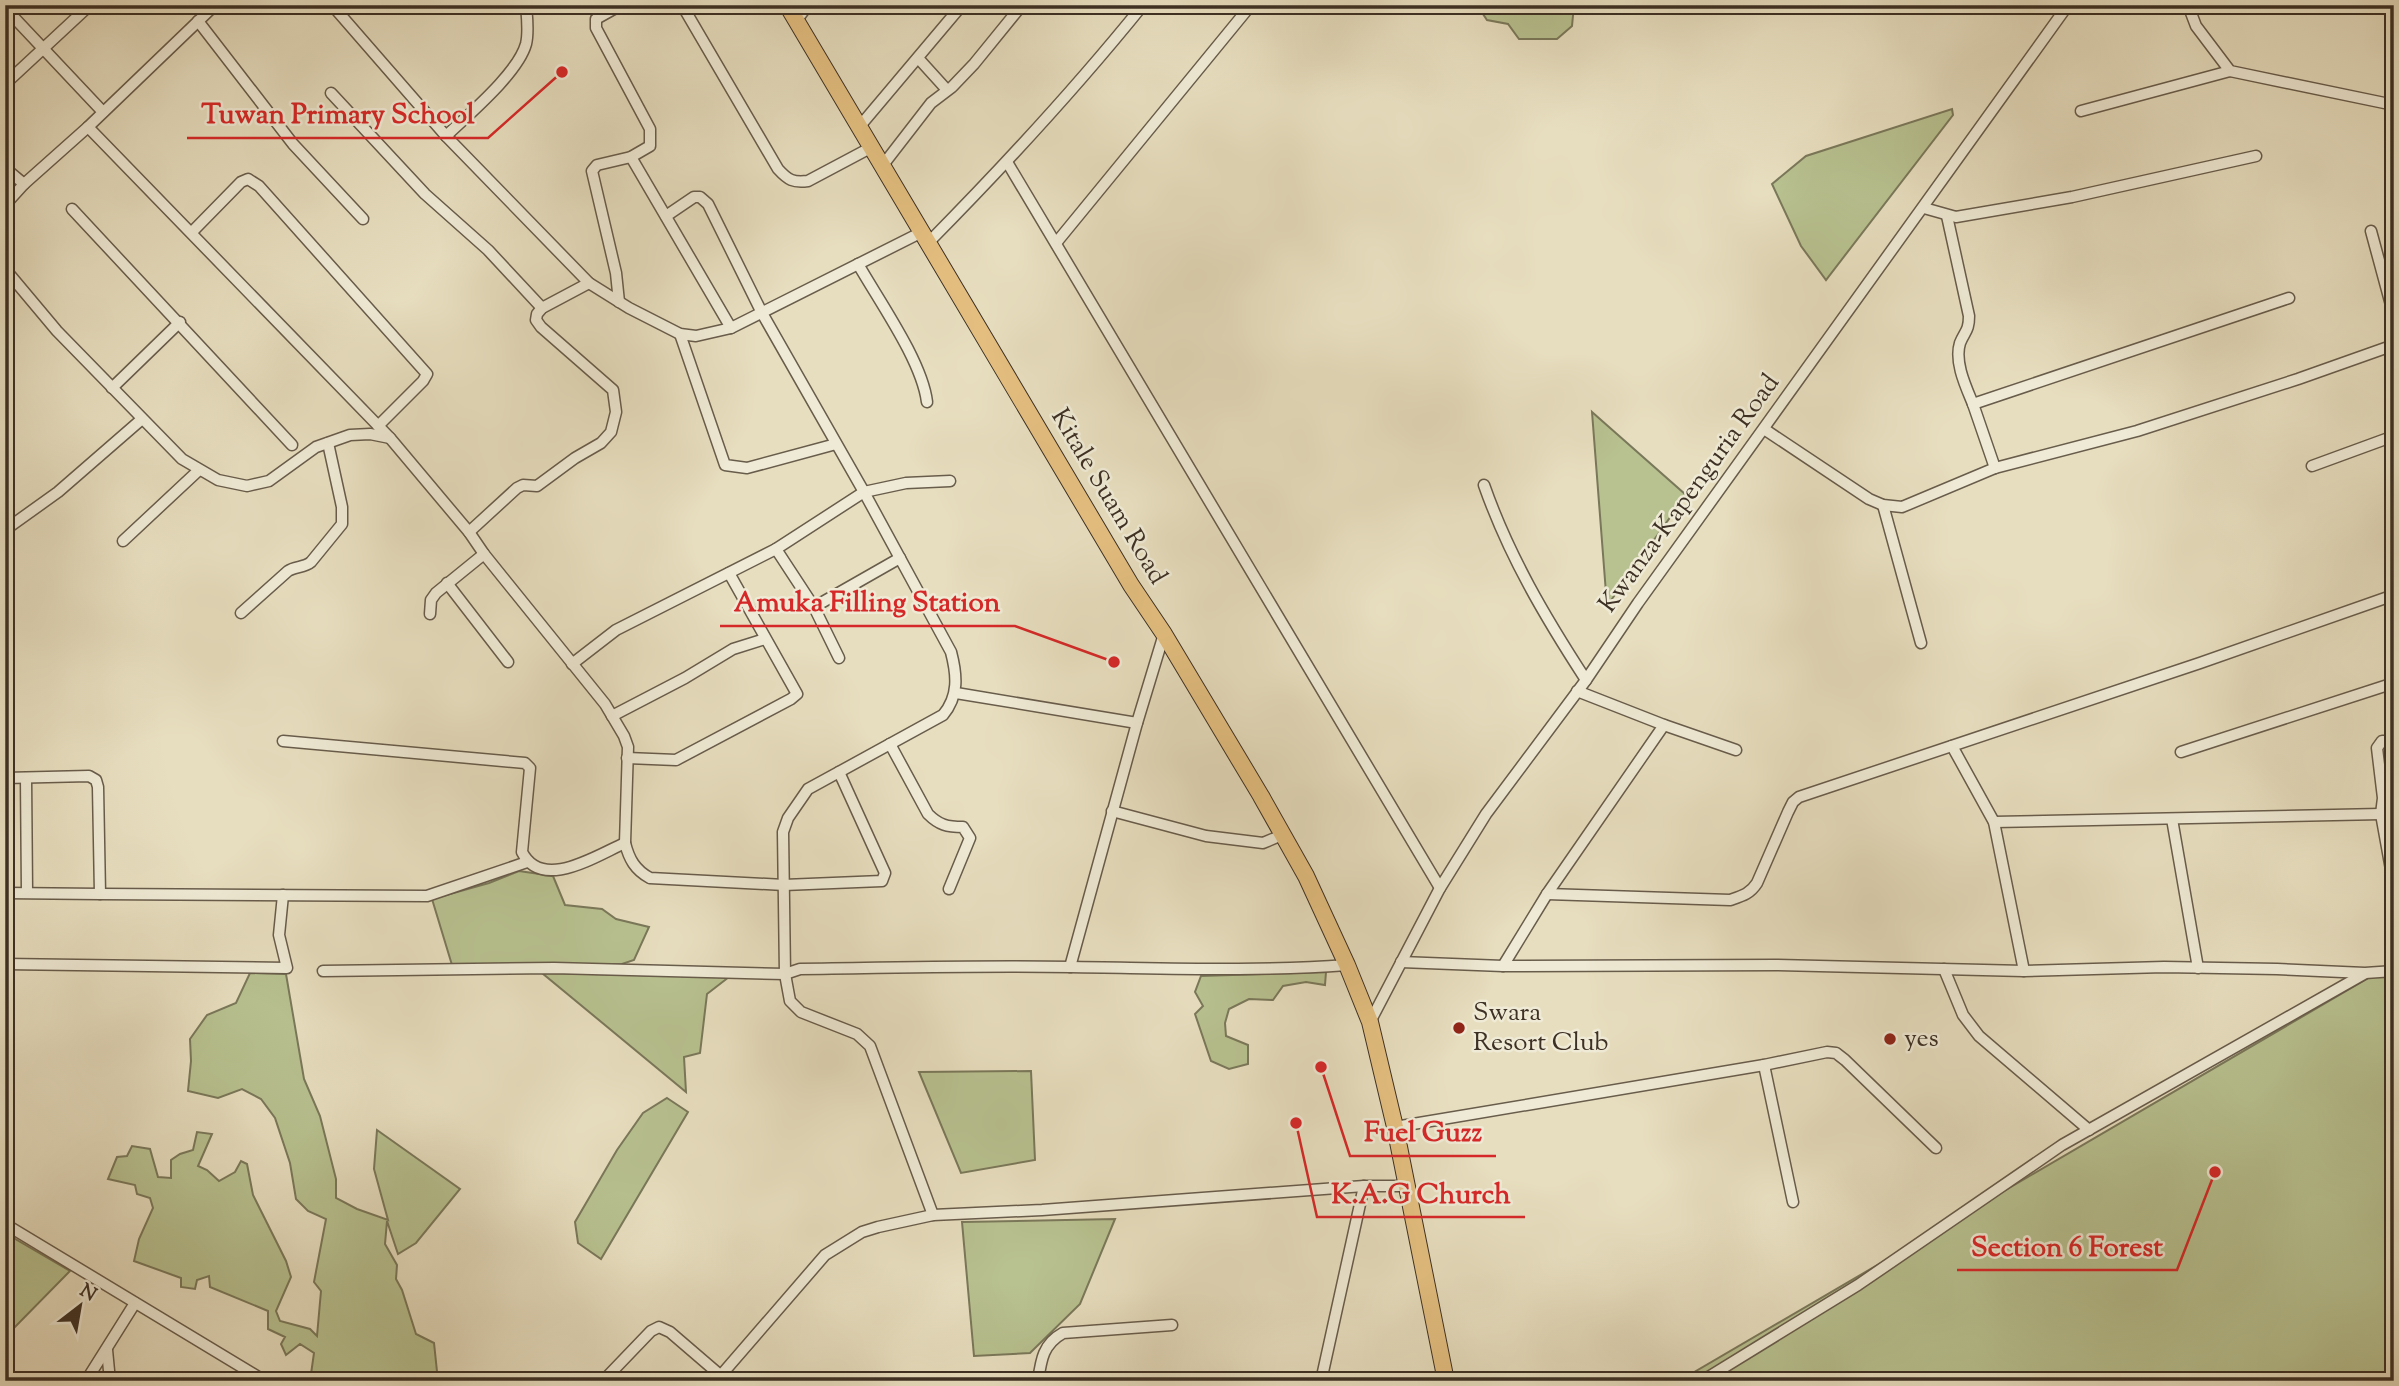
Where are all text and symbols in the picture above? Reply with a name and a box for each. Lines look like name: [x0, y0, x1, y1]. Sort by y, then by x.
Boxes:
callout: Tuwan Primary School: [187, 89, 488, 138]
text: Tuwan Primary School: [201, 96, 475, 136]
street label: Kwanza-Kapenguria Road: [1591, 367, 1790, 621]
street label: Kitale Suam Road: [1041, 402, 1175, 592]
callout: Amuka Filling Station: [720, 577, 1015, 626]
text: Amuka Filling Station: [734, 584, 1001, 624]
place label: Swara Resort Club: [1473, 995, 1609, 1062]
marker: Swara Resort Club: [1451, 1020, 1467, 1036]
place label: yes: [1904, 1021, 1939, 1058]
marker: yes: [1882, 1031, 1898, 1047]
callout: Fuel Guzz: [1350, 1107, 1496, 1156]
text: Fuel Guzz: [1364, 1114, 1482, 1154]
callout: K.A.G Church: [1317, 1168, 1525, 1217]
text: K.A.G Church: [1331, 1176, 1511, 1216]
callout: Section 6 Forest: [1957, 1221, 2177, 1270]
text: Section 6 Forest: [1971, 1229, 2163, 1269]
north arrow: [46, 1270, 116, 1340]
text: N: [74, 1278, 101, 1309]

